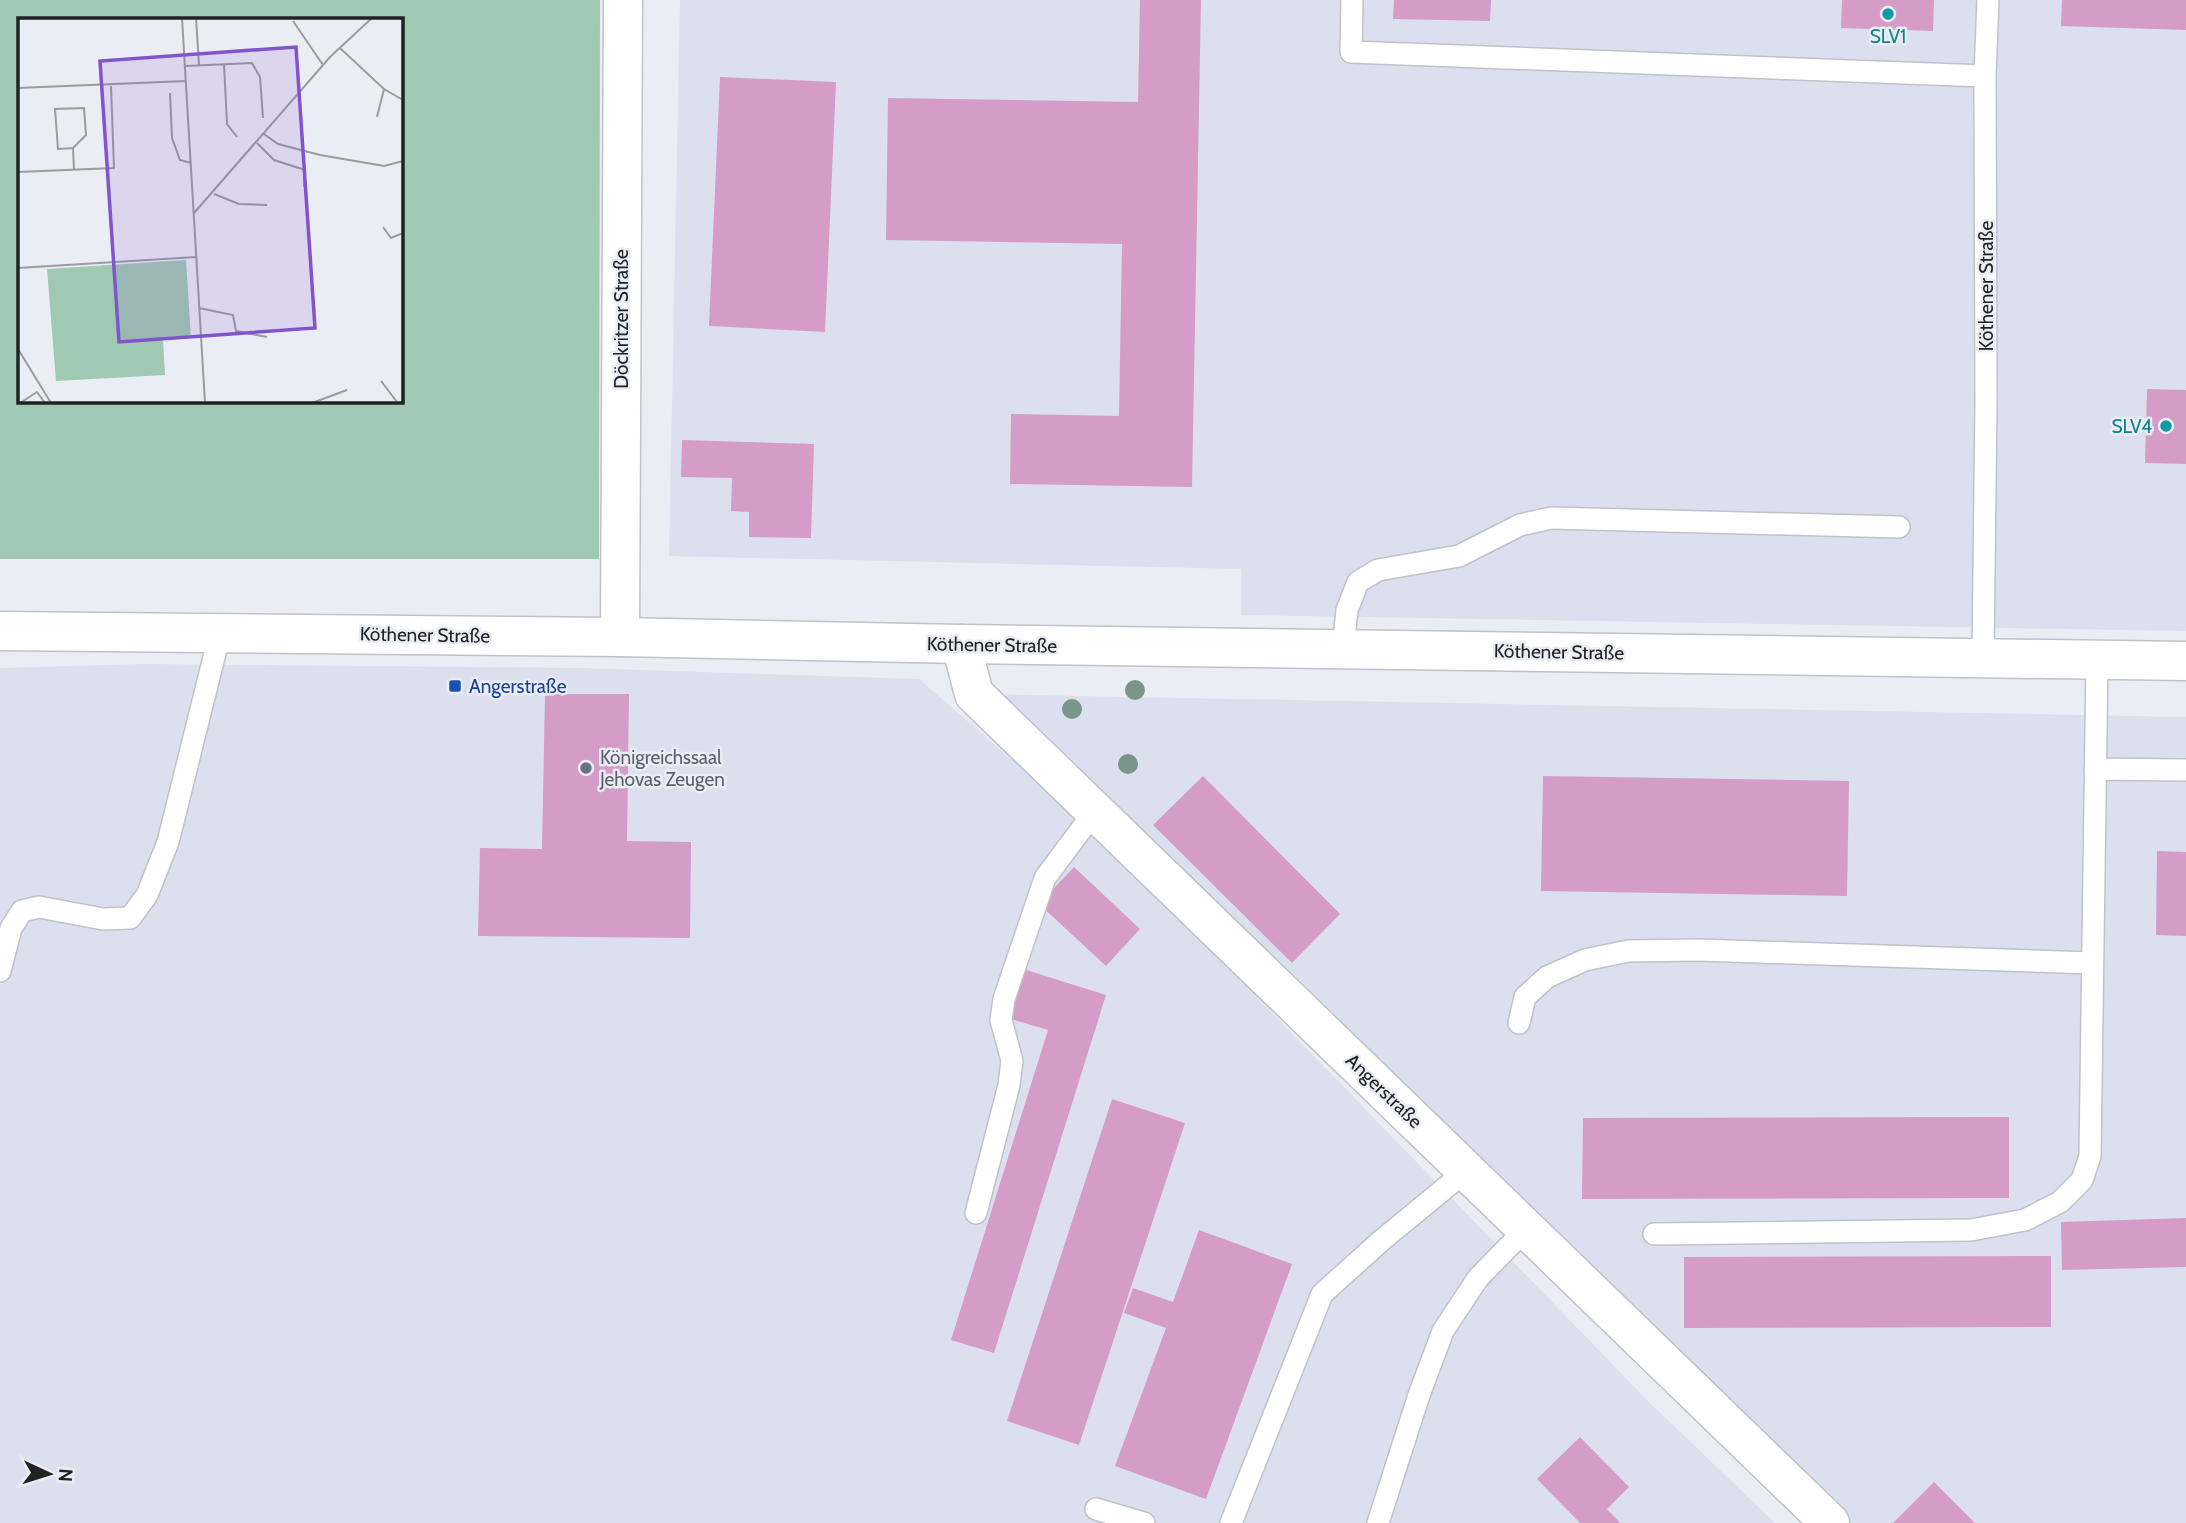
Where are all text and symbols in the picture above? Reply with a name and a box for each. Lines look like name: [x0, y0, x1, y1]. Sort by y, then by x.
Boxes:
marker: SLV1: [1880, 6, 1896, 22]
inset map: [18, 18, 402, 402]
place label: SLV1: [1870, 25, 1906, 48]
street label: Köthener Straße: [1975, 221, 1998, 351]
street label: Döckritzer Straße: [610, 249, 633, 389]
place label: SLV4: [2111, 415, 2152, 438]
marker: SLV4: [2158, 418, 2174, 434]
street label: Köthener Straße: [360, 622, 491, 648]
street label: Köthener Straße: [927, 632, 1058, 658]
street label: Köthener Straße: [1494, 639, 1625, 665]
place label: Angerstraße: [469, 675, 567, 698]
marker: Angerstraße: [447, 678, 463, 694]
place label: Königreichssaal Jehovas Zeugen: [599, 746, 725, 791]
marker: Königreichssaal Jehovas Zeugen: [578, 760, 594, 776]
street label: Angerstraße: [1341, 1049, 1427, 1133]
north arrow: [14, 1439, 84, 1509]
text: N: [54, 1468, 77, 1483]

